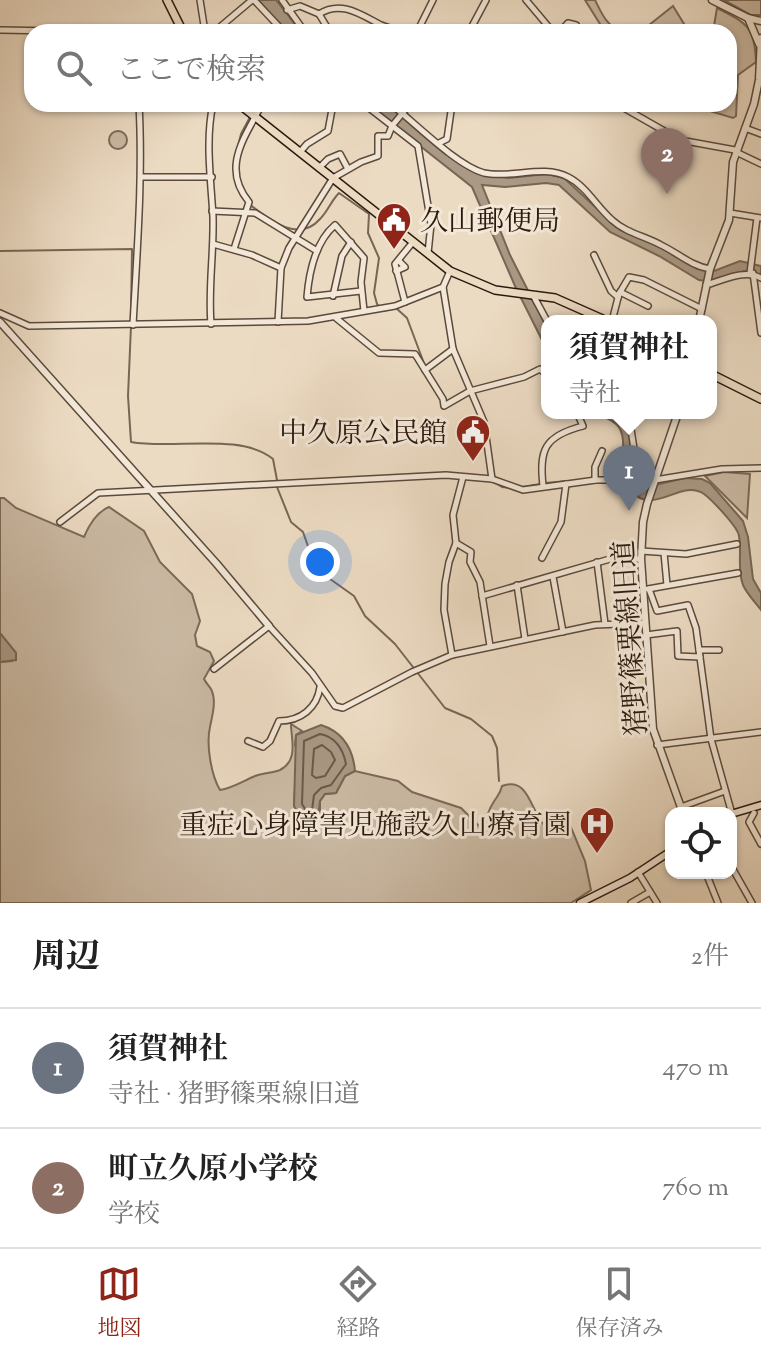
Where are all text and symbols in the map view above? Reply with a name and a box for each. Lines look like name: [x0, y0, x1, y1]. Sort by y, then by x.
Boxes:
search box: [24, 24, 737, 112]
icon: search: [52, 46, 96, 90]
text: ここで検索: [116, 50, 266, 93]
pin: 2: [641, 128, 693, 194]
public building icon: 久山郵便局: [375, 201, 413, 251]
place label: 久山郵便局: [420, 203, 560, 243]
popup: [541, 315, 717, 419]
text: 須賀神社: [569, 328, 689, 371]
text: 寺社: [569, 376, 621, 413]
public building icon: 中久原公民館: [454, 413, 492, 463]
place label: 中久原公民館: [279, 415, 447, 455]
pin: 1: [603, 445, 655, 511]
street label: 猪野篠栗線旧道: [605, 539, 659, 737]
your location: [300, 542, 340, 582]
hospital icon: 重症心身障害児施設久山療育園: [578, 805, 616, 855]
place label: 重症心身障害児施設久山療育園: [179, 807, 571, 847]
map controls: [665, 807, 737, 879]
button: locate: [665, 807, 737, 879]
text: 周辺: [32, 934, 100, 983]
text: 2件: [691, 939, 729, 976]
text: 須賀神社: [108, 1029, 228, 1072]
text: 1: [54, 1050, 62, 1087]
text: 470 m: [663, 1050, 729, 1087]
text: 寺社 · 猪野篠栗線旧道: [108, 1077, 360, 1114]
text: 町立久原小学校: [108, 1149, 318, 1192]
text: 2: [52, 1170, 64, 1207]
text: 760 m: [662, 1170, 729, 1207]
text: 学校: [108, 1197, 160, 1234]
tab: 地図: [97, 1262, 142, 1346]
tab: 経路: [336, 1262, 381, 1346]
tab: 保存済み: [575, 1262, 664, 1346]

